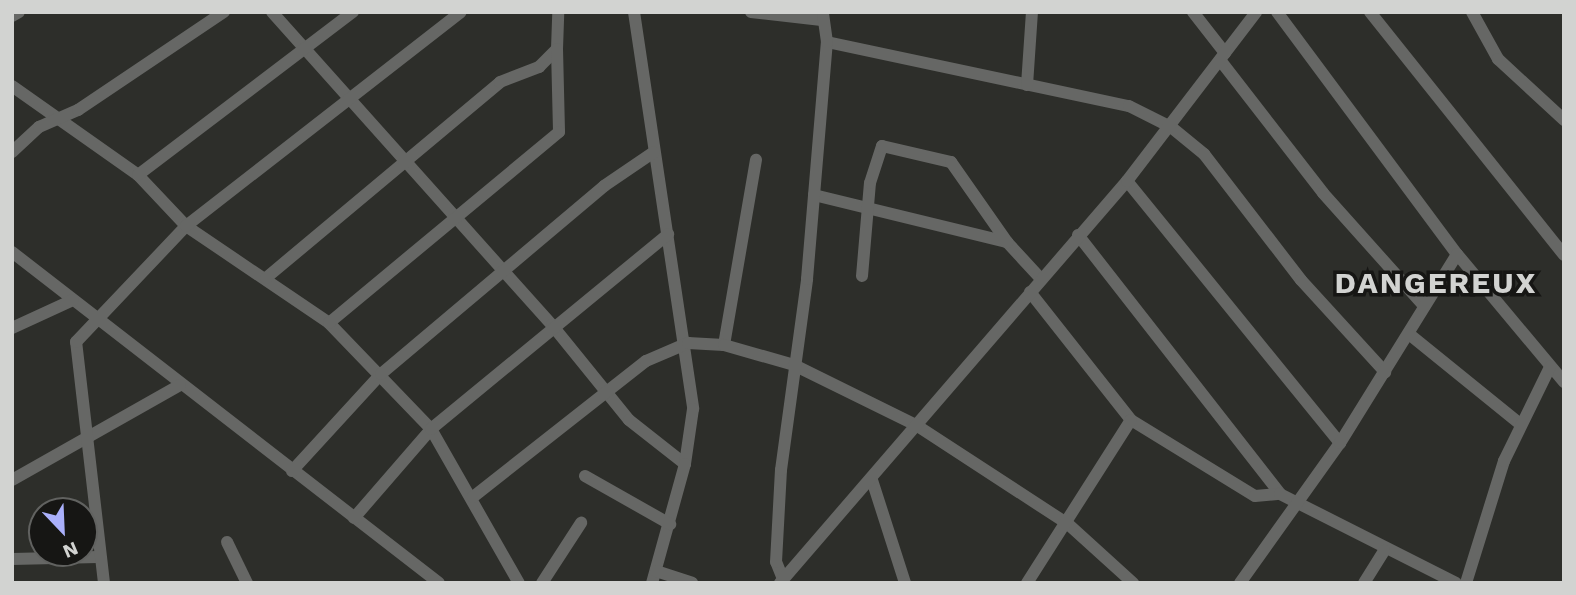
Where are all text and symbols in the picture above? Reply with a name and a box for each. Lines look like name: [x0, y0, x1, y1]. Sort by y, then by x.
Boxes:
district label: DANGEREUX: [1336, 265, 1536, 301]
north arrow: [28, 497, 98, 567]
text: N: [60, 537, 82, 563]

